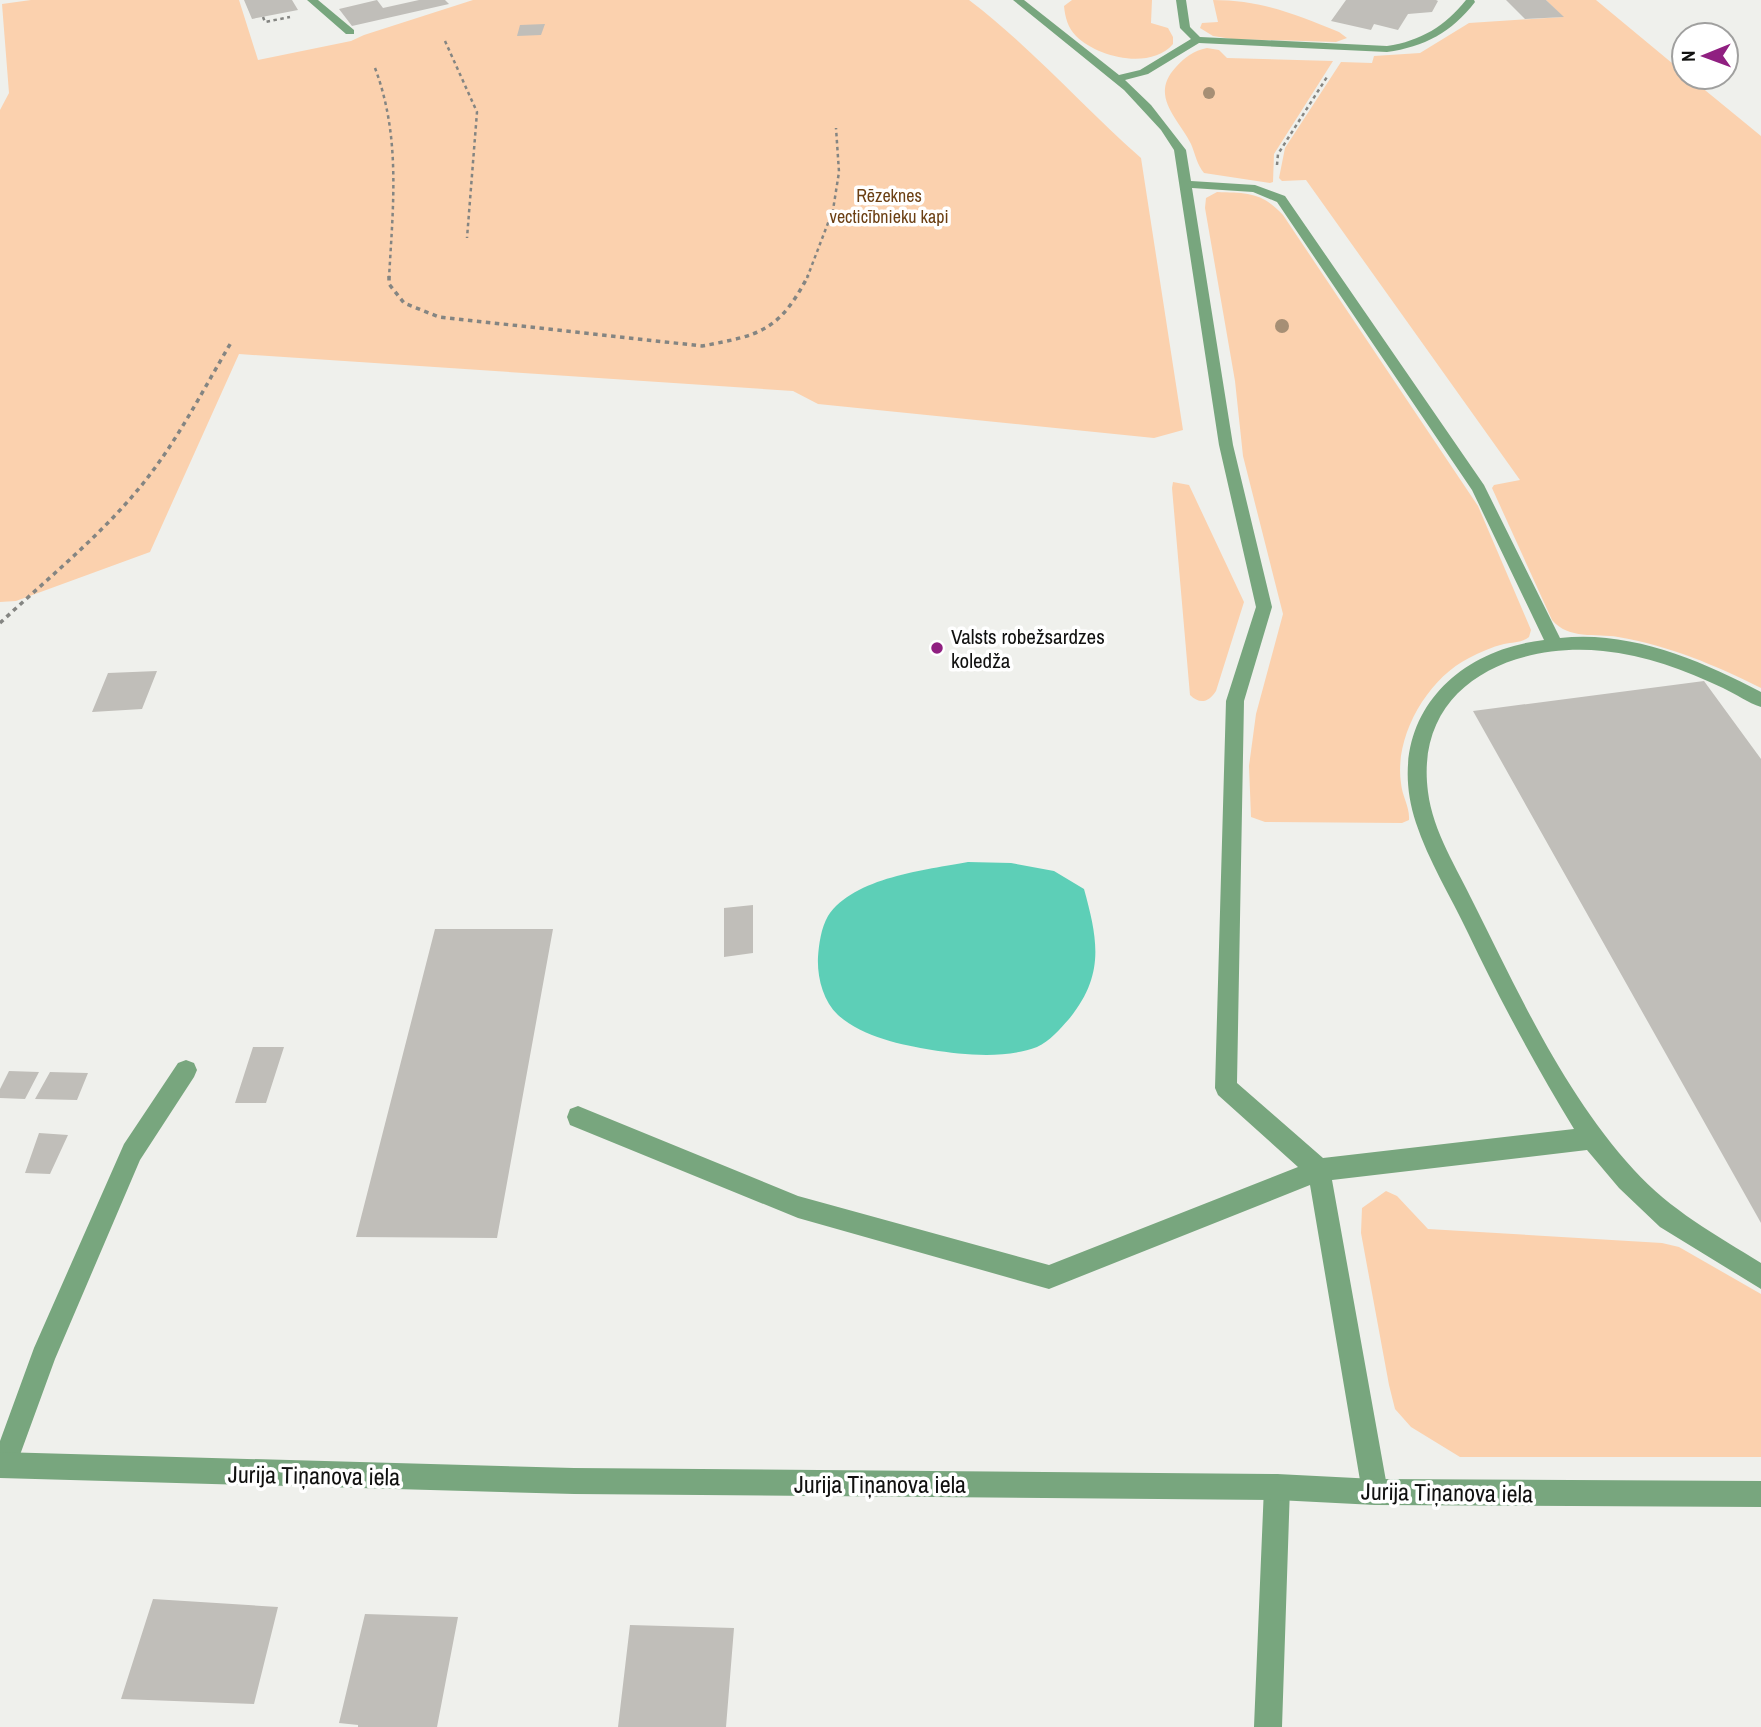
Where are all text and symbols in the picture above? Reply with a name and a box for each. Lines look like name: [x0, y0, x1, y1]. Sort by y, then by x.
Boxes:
north arrow: [1670, 21, 1740, 91]
text: N: [1675, 50, 1701, 62]
park label: Rēzeknes vecticībnieku kapi: [830, 183, 948, 229]
place label: Valsts robežsardzes koledža: [951, 622, 1105, 675]
marker: Valsts robežsardzes koledža: [929, 640, 945, 656]
street label: Jurija Tiņanova iela: [228, 1458, 400, 1493]
street label: Jurija Tiņanova iela: [794, 1468, 966, 1500]
street label: Jurija Tiņanova iela: [1361, 1475, 1533, 1510]

